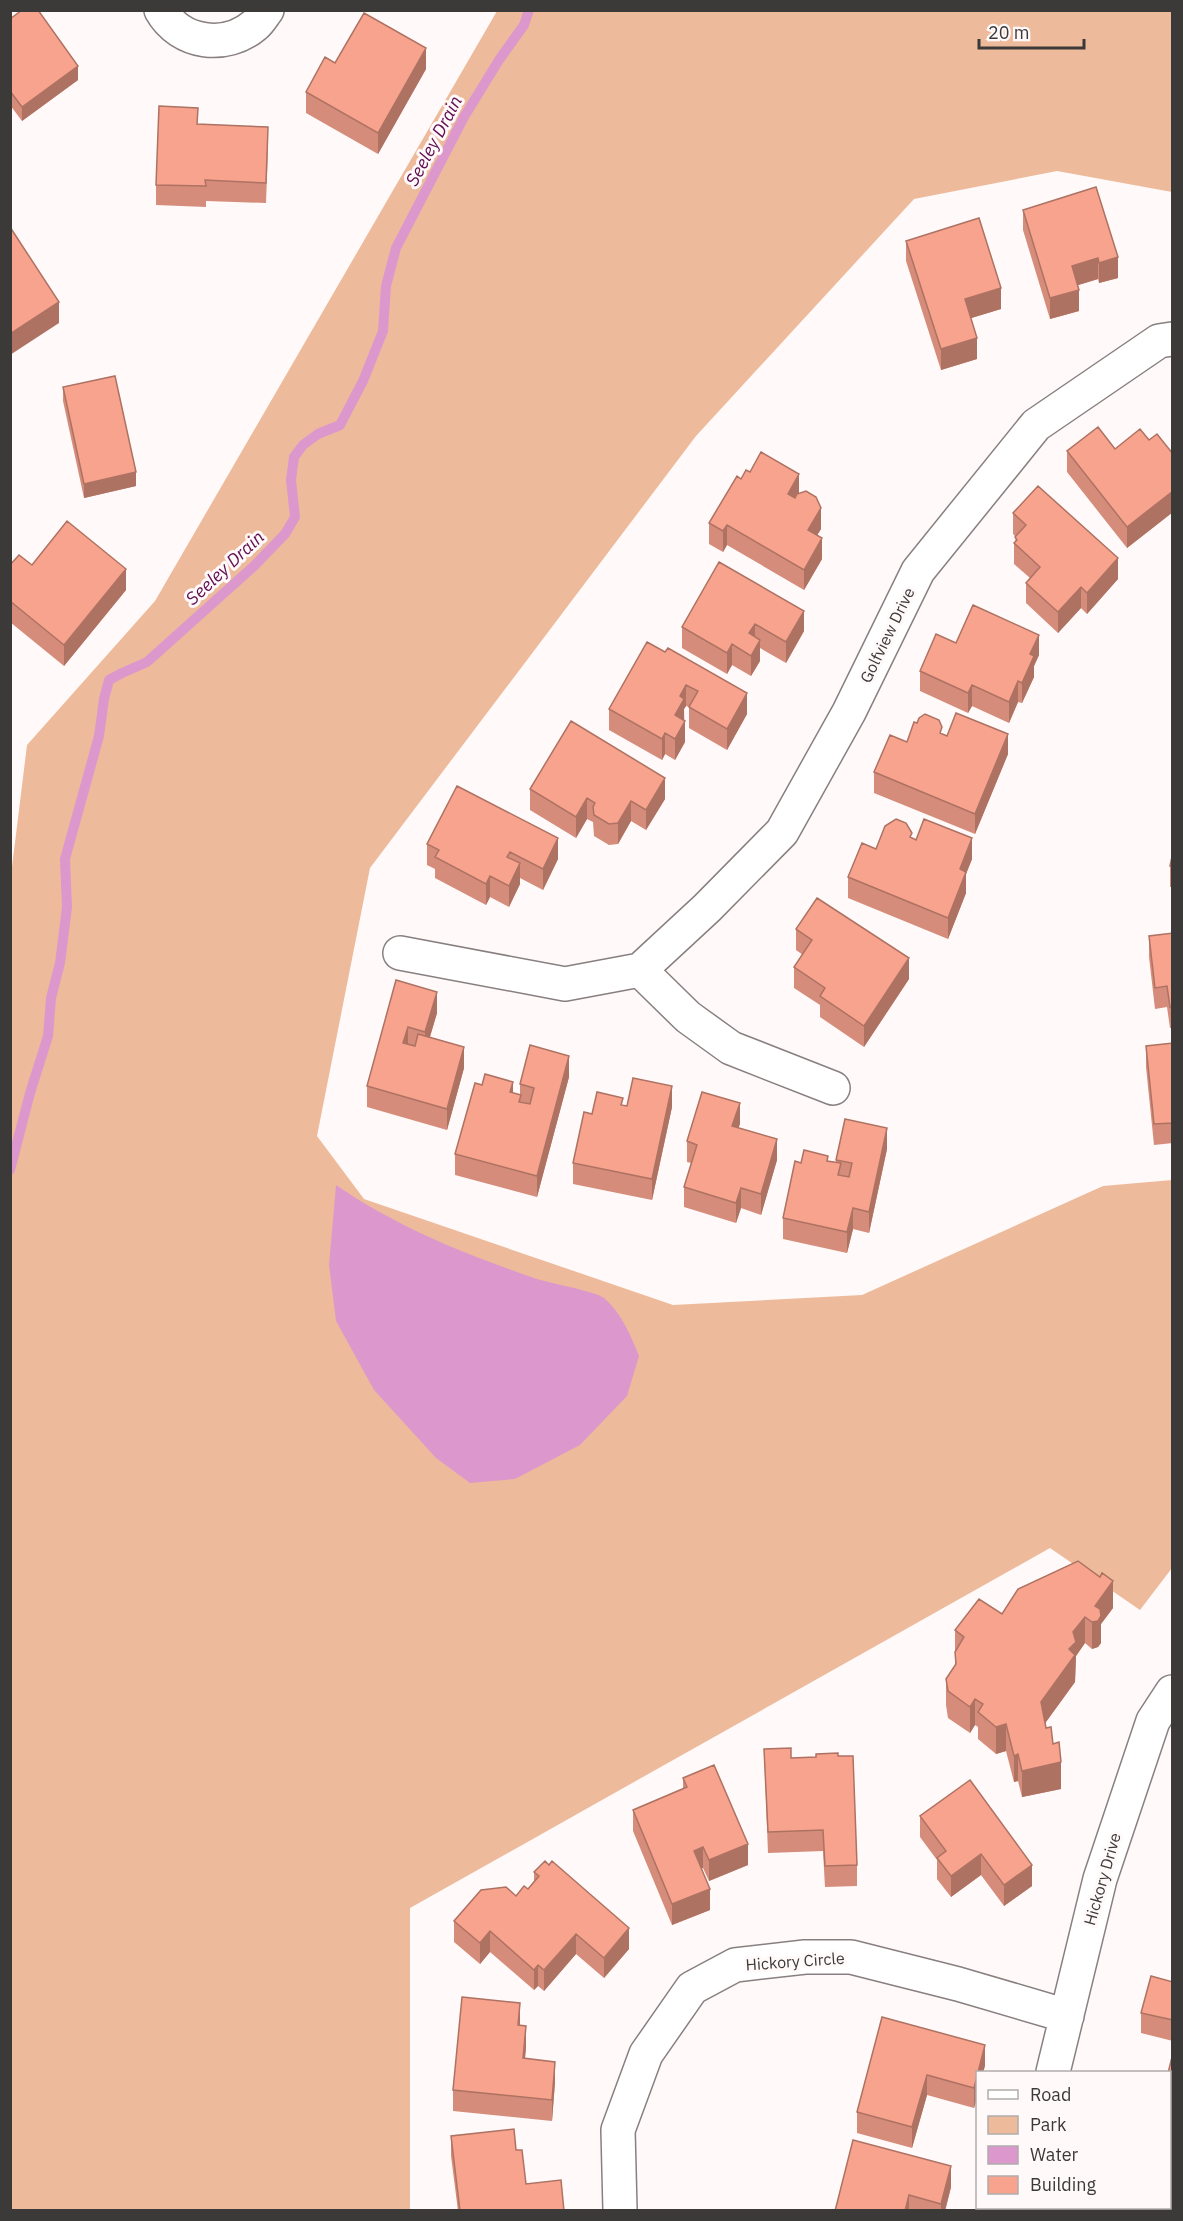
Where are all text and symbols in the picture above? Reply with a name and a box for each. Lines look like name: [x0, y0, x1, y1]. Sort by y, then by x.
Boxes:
scale bar: [979, 12, 1084, 50]
text: 20 m: [988, 21, 1030, 44]
water label: Seeley Drain: [400, 92, 467, 190]
water label: Seeley Drain: [181, 525, 269, 610]
street label: Golfview Drive: [855, 584, 919, 686]
street label: Hickory Drive: [1079, 1830, 1125, 1928]
street label: Hickory Circle: [745, 1948, 845, 1974]
legend: [976, 2071, 1171, 2209]
text: Road: [1030, 2083, 1071, 2106]
text: Park: [1030, 2113, 1067, 2136]
text: Water: [1030, 2143, 1079, 2166]
text: Building: [1030, 2173, 1097, 2196]

